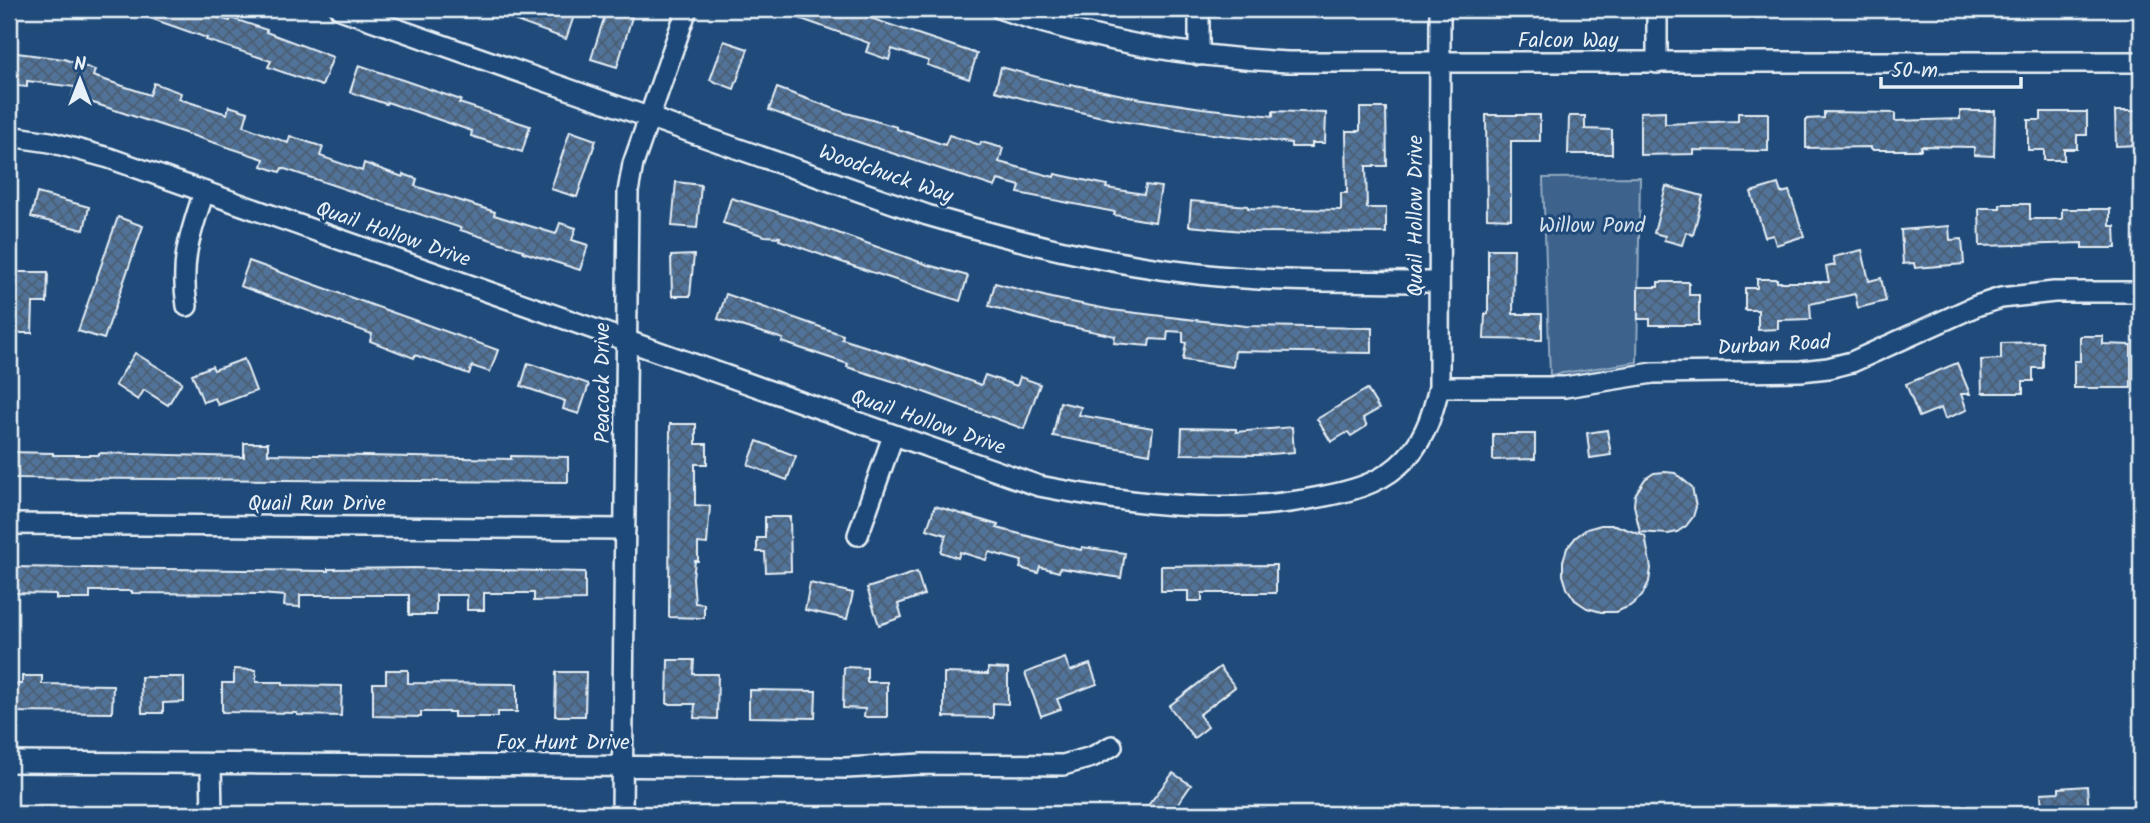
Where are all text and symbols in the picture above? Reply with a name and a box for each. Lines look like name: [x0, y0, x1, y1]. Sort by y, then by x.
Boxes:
street label: Falcon Way: [1518, 25, 1618, 58]
north arrow: [46, 46, 116, 116]
scale bar: [1881, 46, 2021, 90]
text: N: [74, 50, 86, 80]
text: 50 m: [1891, 55, 1938, 88]
street label: Quail Hollow Drive: [1400, 135, 1433, 297]
street label: Woodchuck Way: [814, 137, 958, 213]
street label: Quail Hollow Drive: [311, 193, 475, 277]
park label: Willow Pond: [1539, 210, 1646, 243]
street label: Peacock Drive: [587, 322, 620, 443]
street label: Durban Road: [1717, 327, 1832, 365]
street label: Quail Hollow Drive: [846, 381, 1010, 465]
street label: Quail Run Drive: [248, 488, 386, 521]
street label: Fox Hunt Drive: [496, 727, 630, 760]

